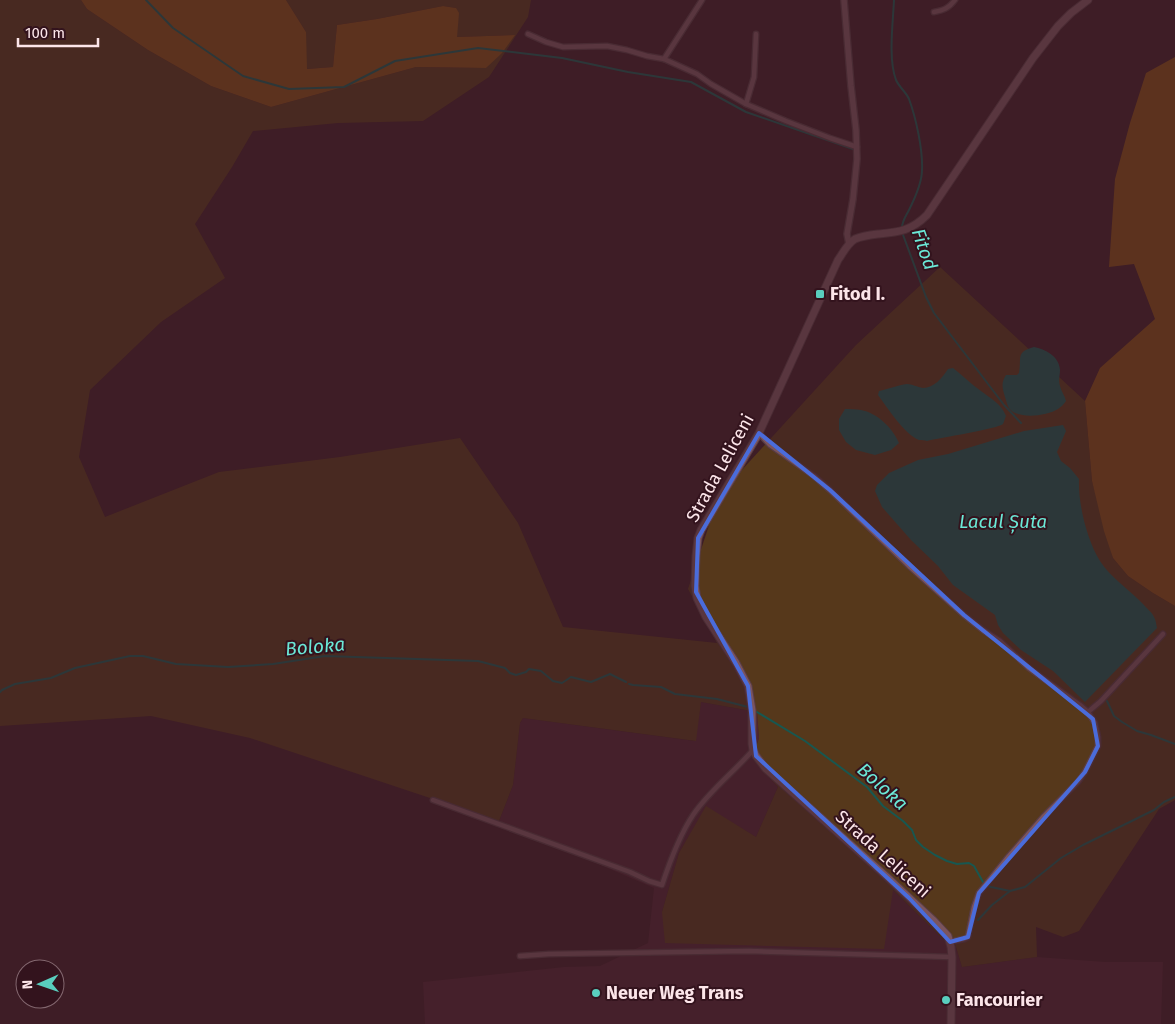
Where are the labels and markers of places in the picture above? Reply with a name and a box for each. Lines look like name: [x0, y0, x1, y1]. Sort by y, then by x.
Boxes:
place label: Fitod I.: [830, 283, 885, 305]
marker: Fitod I.: [814, 288, 826, 300]
place label: Neuer Weg Trans: [606, 982, 744, 1004]
marker: Neuer Weg Trans: [590, 987, 602, 999]
place label: Fancourier: [956, 989, 1043, 1011]
marker: Fancourier: [940, 994, 952, 1006]

